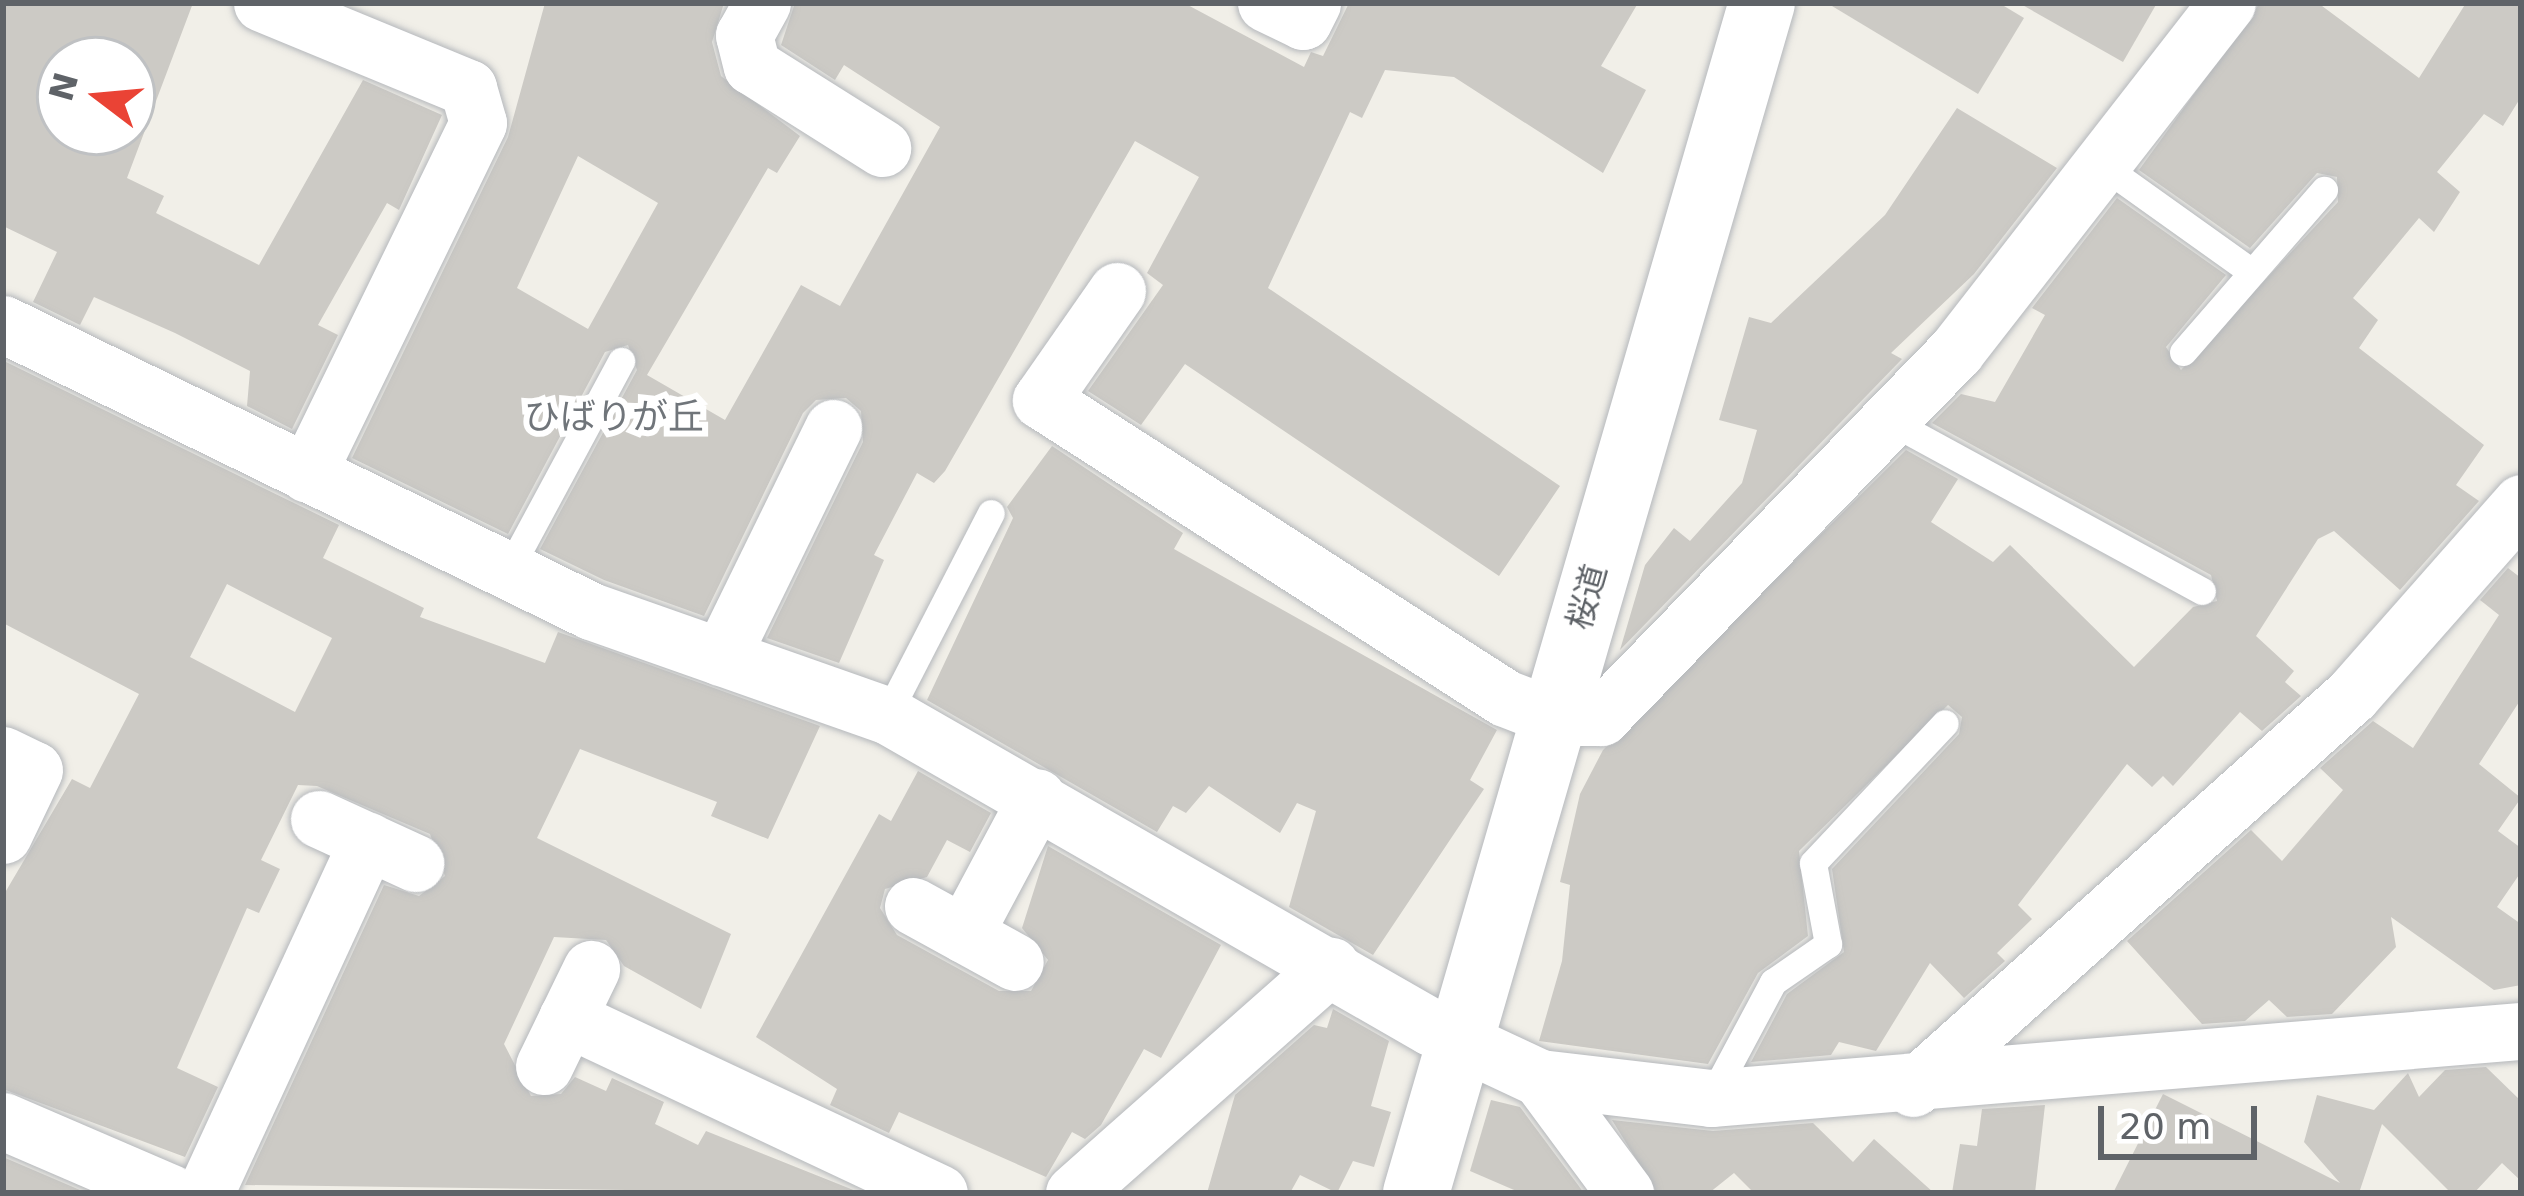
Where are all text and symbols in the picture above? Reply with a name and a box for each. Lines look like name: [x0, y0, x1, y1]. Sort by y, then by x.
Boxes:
north arrow: [36, 36, 156, 156]
text: N: [41, 68, 86, 105]
district label: ひばりが丘: [524, 395, 704, 439]
street label: 桜道: [1559, 560, 1615, 634]
scale bar: [2104, 1082, 2263, 1156]
text: 20 m: [2119, 1106, 2211, 1147]

